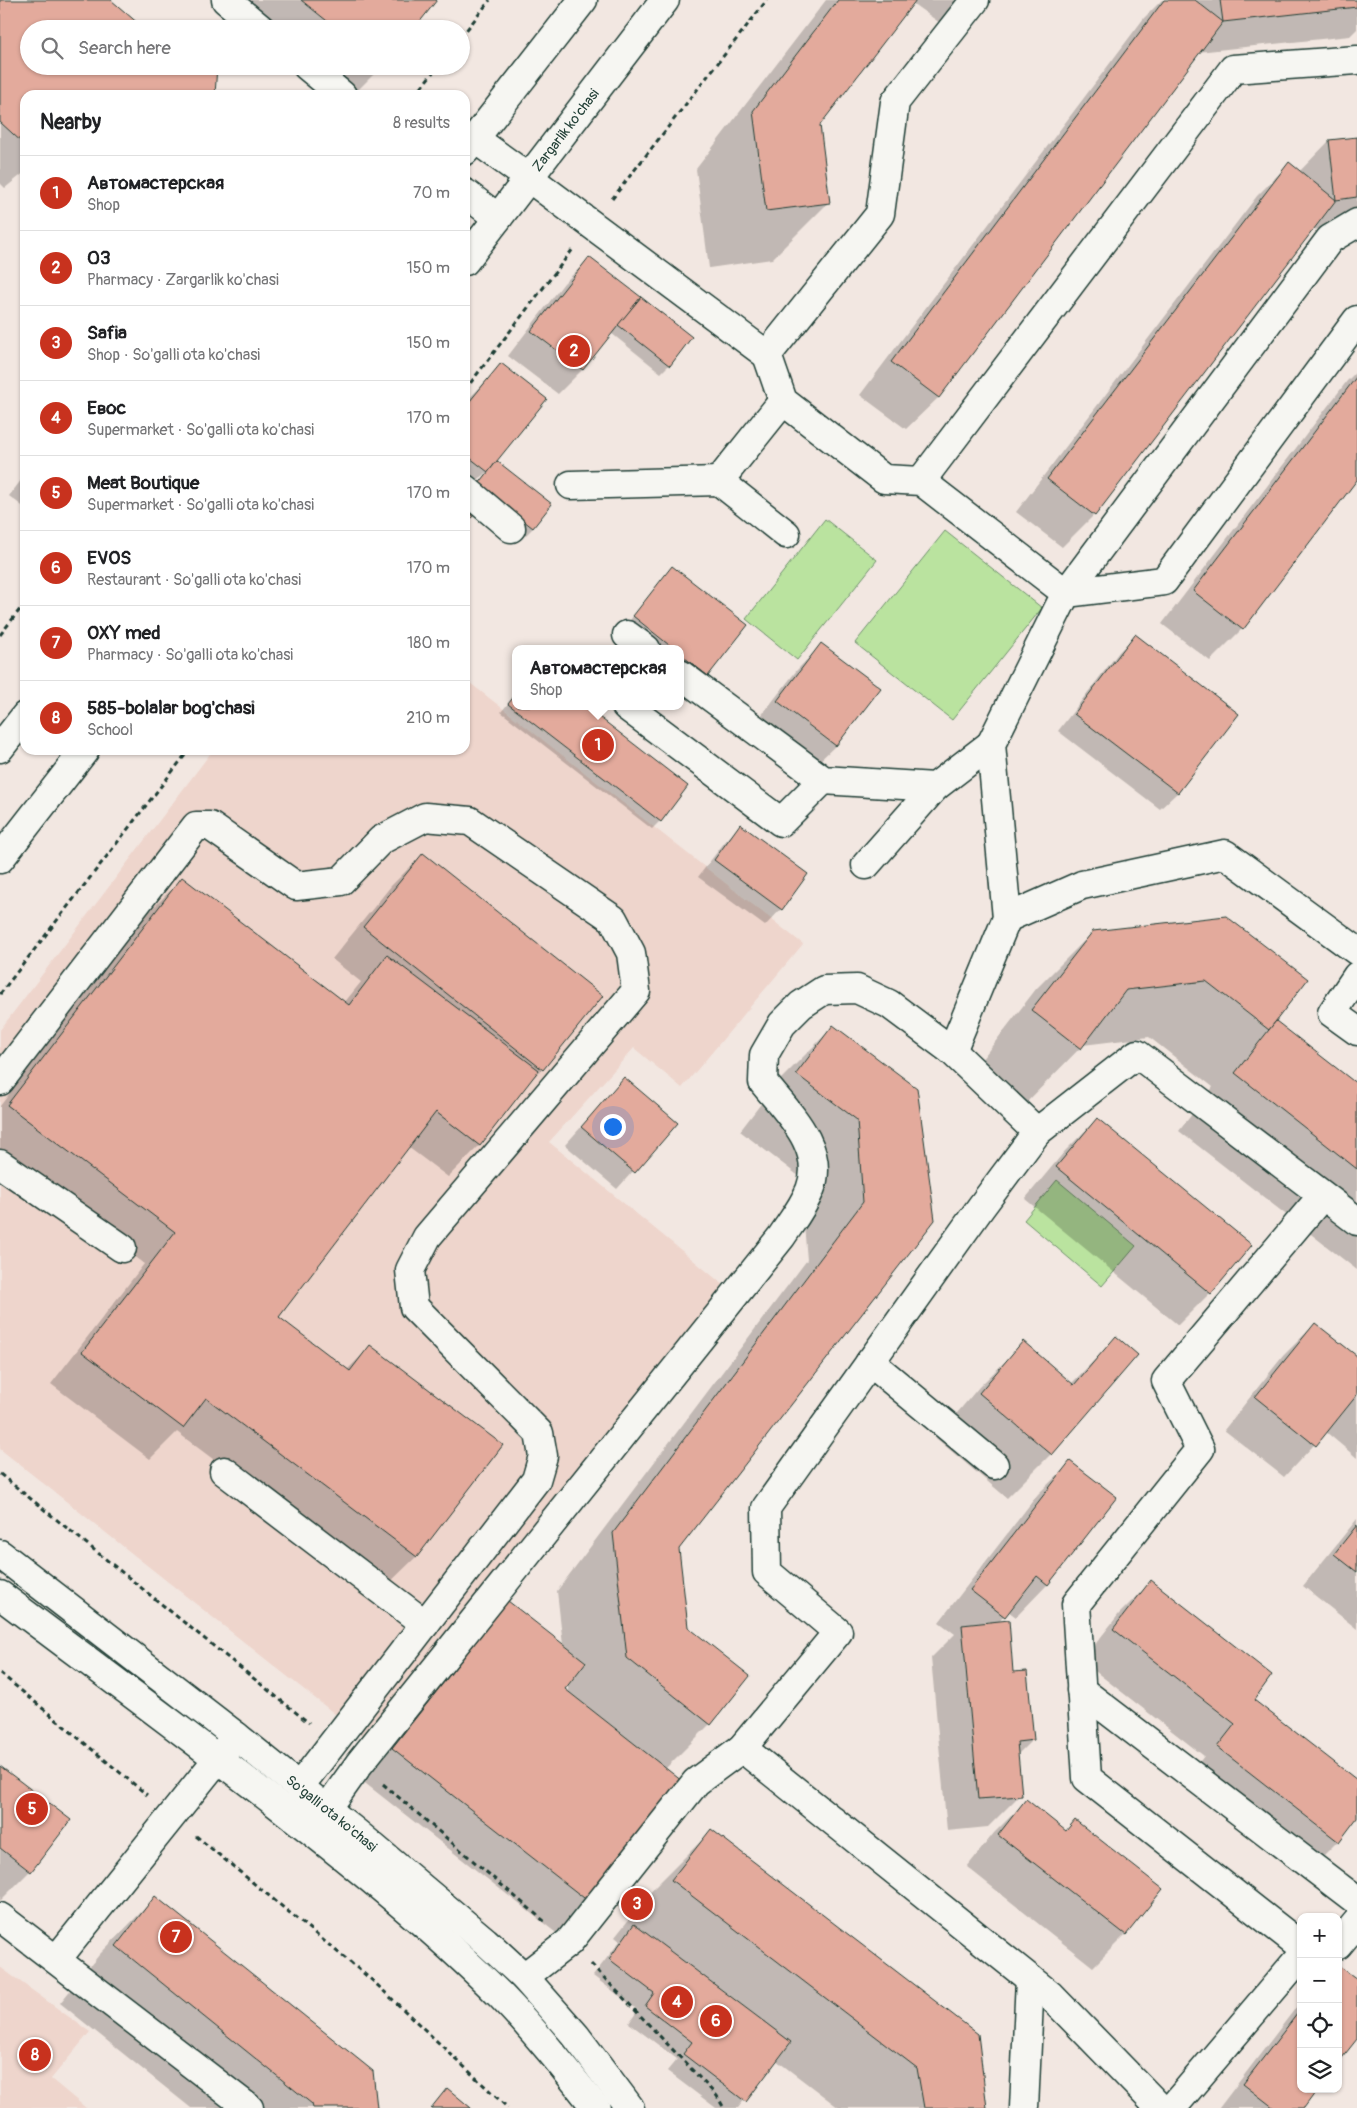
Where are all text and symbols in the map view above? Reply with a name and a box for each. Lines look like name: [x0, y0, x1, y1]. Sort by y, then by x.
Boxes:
search box: [20, 20, 470, 75]
icon: search: [38, 34, 66, 62]
text: Search here: [78, 36, 171, 60]
street label: Zargarlik ko'chasi: [528, 85, 603, 175]
text: Nearby: [40, 109, 101, 136]
text: 8 results: [393, 113, 450, 133]
text: Автомастерская: [87, 171, 224, 195]
text: 1: [53, 183, 59, 203]
text: 70 m: [413, 183, 450, 203]
text: Shop: [87, 195, 120, 215]
text: 03: [87, 246, 111, 270]
text: 2: [52, 258, 60, 278]
text: 150 m: [406, 258, 450, 278]
text: Pharmacy · Zargarlik ko'chasi: [87, 270, 279, 290]
text: Safia: [87, 321, 127, 345]
pin: 2: [558, 332, 590, 370]
text: 3: [52, 333, 60, 353]
text: 150 m: [406, 333, 450, 353]
text: Shop · So'galli ota ko'chasi: [87, 345, 260, 365]
text: Евос: [87, 396, 126, 420]
text: 4: [51, 408, 61, 428]
text: 170 m: [407, 408, 450, 428]
text: Supermarket · So'galli ota ko'chasi: [87, 420, 314, 440]
text: Meat Boutique: [87, 471, 199, 495]
text: 5: [52, 483, 60, 503]
text: 170 m: [407, 483, 450, 503]
text: Supermarket · So'galli ota ko'chasi: [87, 495, 314, 515]
text: EVOS: [87, 546, 131, 570]
text: 6: [51, 558, 61, 578]
text: 170 m: [407, 558, 450, 578]
text: Restaurant · So'galli ota ko'chasi: [87, 570, 301, 590]
text: OXY med: [87, 621, 161, 645]
text: 7: [52, 633, 60, 653]
text: 180 m: [407, 633, 450, 653]
text: Pharmacy · So'galli ota ko'chasi: [87, 645, 293, 665]
popup: [512, 645, 684, 710]
text: Автомастерская: [529, 656, 667, 680]
text: Shop: [529, 680, 563, 700]
text: 585-bolalar bog'chasi: [87, 696, 255, 720]
text: 8: [52, 708, 60, 728]
text: 210 m: [406, 708, 450, 728]
text: School: [87, 720, 133, 740]
pin: 1: [582, 726, 614, 764]
your location: [600, 1114, 626, 1140]
street label: So'galli ota ko'chasi: [283, 1771, 381, 1855]
pin: 5: [16, 1790, 48, 1828]
pin: 3: [621, 1885, 653, 1923]
map controls: [1297, 1913, 1342, 2093]
button: +: [1297, 1913, 1342, 1958]
pin: 7: [160, 1918, 192, 1956]
button: −: [1297, 1958, 1342, 2003]
pin: 4: [661, 1983, 693, 2021]
pin: 6: [700, 2002, 732, 2040]
button: locate: [1297, 2003, 1342, 2048]
pin: 8: [19, 2036, 51, 2074]
button: layers: [1297, 2048, 1342, 2093]

